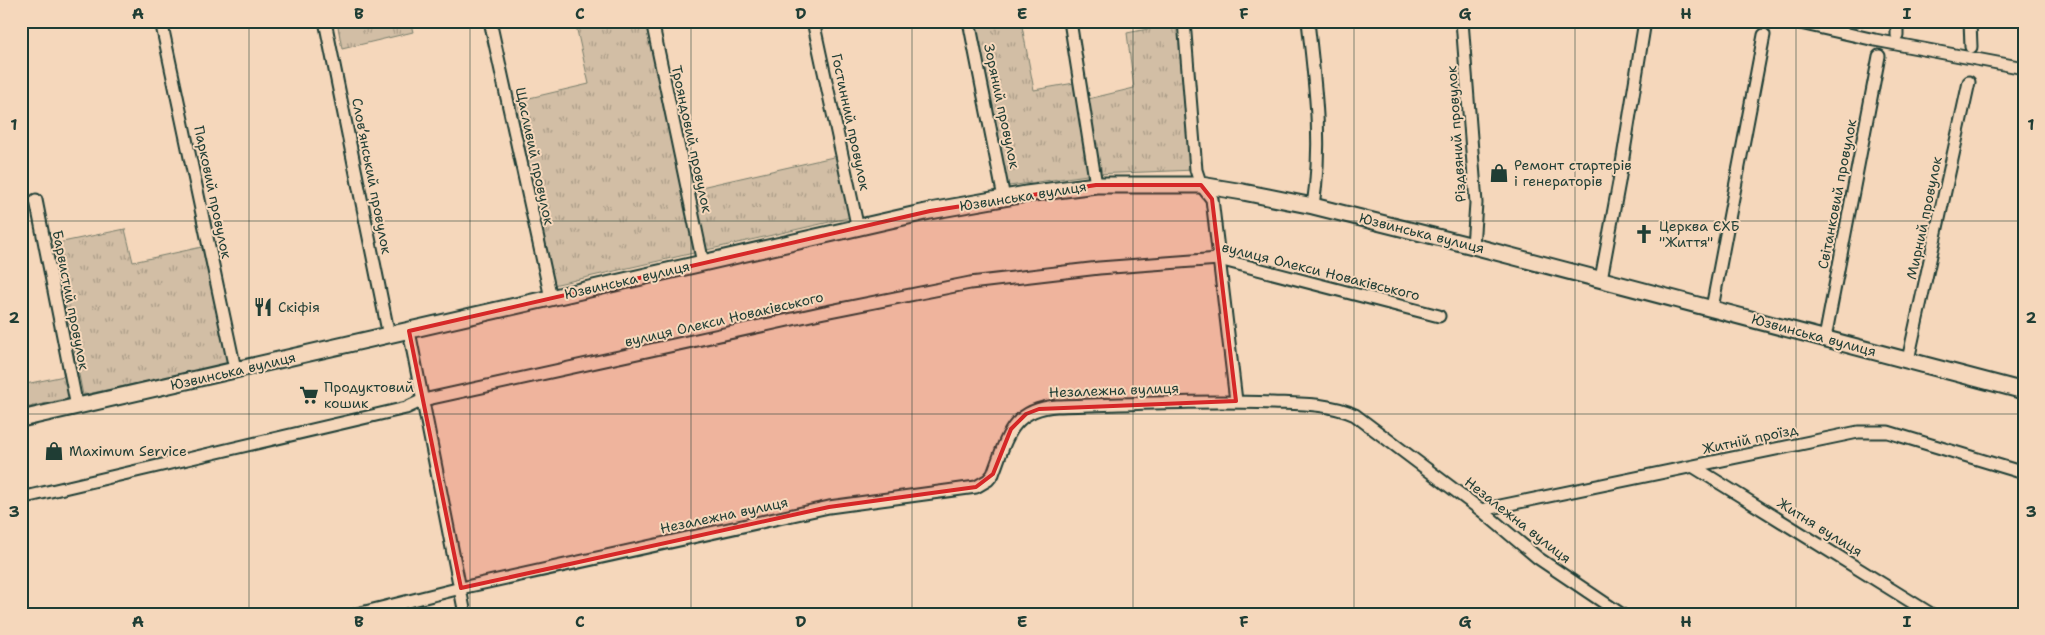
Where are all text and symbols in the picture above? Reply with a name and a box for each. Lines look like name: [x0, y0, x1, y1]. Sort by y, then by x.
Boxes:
text: A: [132, 3, 144, 24]
text: B: [354, 3, 364, 24]
text: C: [575, 3, 585, 24]
text: D: [795, 3, 807, 24]
text: E: [1017, 3, 1027, 24]
text: F: [1239, 3, 1249, 24]
text: G: [1459, 3, 1472, 24]
text: H: [1680, 3, 1692, 24]
text: I: [1903, 3, 1912, 24]
street label: Зоряний провулок: [980, 42, 1024, 171]
street label: Гостинний провулок: [828, 52, 874, 193]
street label: Трояндовий провулок: [668, 64, 717, 215]
street label: Різдвяний провулок: [1442, 64, 1470, 203]
street label: Щасливий провулок: [512, 85, 559, 227]
street label: Словʼянський провулок: [348, 96, 396, 256]
text: 1: [10, 114, 18, 135]
text: 1: [2027, 114, 2035, 135]
street label: Світанковий провулок: [1814, 117, 1860, 271]
street label: Парковий провулок: [190, 124, 236, 261]
street label: Мирний провулок: [1902, 154, 1946, 281]
place label: Ремонт стартерів і генераторів: [1514, 156, 1632, 190]
shop icon: Ремонт стартерів і генераторів: [1488, 162, 1510, 184]
street label: Юзвинська вулиця: [958, 177, 1088, 215]
street label: Юзвинська вулиця: [1358, 209, 1486, 257]
place label: Церква ЄХБ "Життя": [1659, 217, 1740, 251]
church icon: Церква ЄХБ "Життя": [1633, 223, 1655, 245]
street label: Барвистий провулок: [49, 229, 94, 372]
street label: вулиця Олекси Новаківського: [1220, 238, 1422, 304]
street label: Юзвинська вулиця: [562, 257, 692, 303]
street label: вулиця Олекси Новаківського: [623, 287, 825, 351]
restaurant icon: Скіфія: [252, 296, 274, 318]
place label: Скіфія: [278, 298, 320, 316]
text: 2: [8, 307, 20, 328]
text: 2: [2025, 307, 2037, 328]
street label: Юзвинська вулиця: [1750, 310, 1878, 360]
street label: Юзвинська вулиця: [168, 348, 298, 394]
place label: Продуктовий кошик: [324, 378, 414, 412]
street label: Незалежна вулиця: [1049, 379, 1179, 401]
supermarket icon: Продуктовий кошик: [298, 384, 320, 406]
street label: Житній проїзд: [1701, 420, 1800, 458]
shop icon: Maximum Service: [43, 440, 65, 462]
place label: Maximum Service: [69, 442, 187, 460]
street label: Незалежна вулиця: [1461, 473, 1575, 567]
street label: Незалежна вулиця: [658, 493, 790, 537]
street label: Житня вулиця: [1774, 494, 1866, 560]
text: 3: [8, 501, 20, 522]
text: 3: [2025, 501, 2037, 522]
text: A: [132, 611, 144, 632]
text: B: [354, 611, 364, 632]
text: C: [575, 611, 585, 632]
text: D: [795, 611, 807, 632]
text: E: [1017, 611, 1027, 632]
text: F: [1239, 611, 1249, 632]
text: G: [1459, 611, 1472, 632]
text: H: [1680, 611, 1692, 632]
text: I: [1903, 611, 1912, 632]

